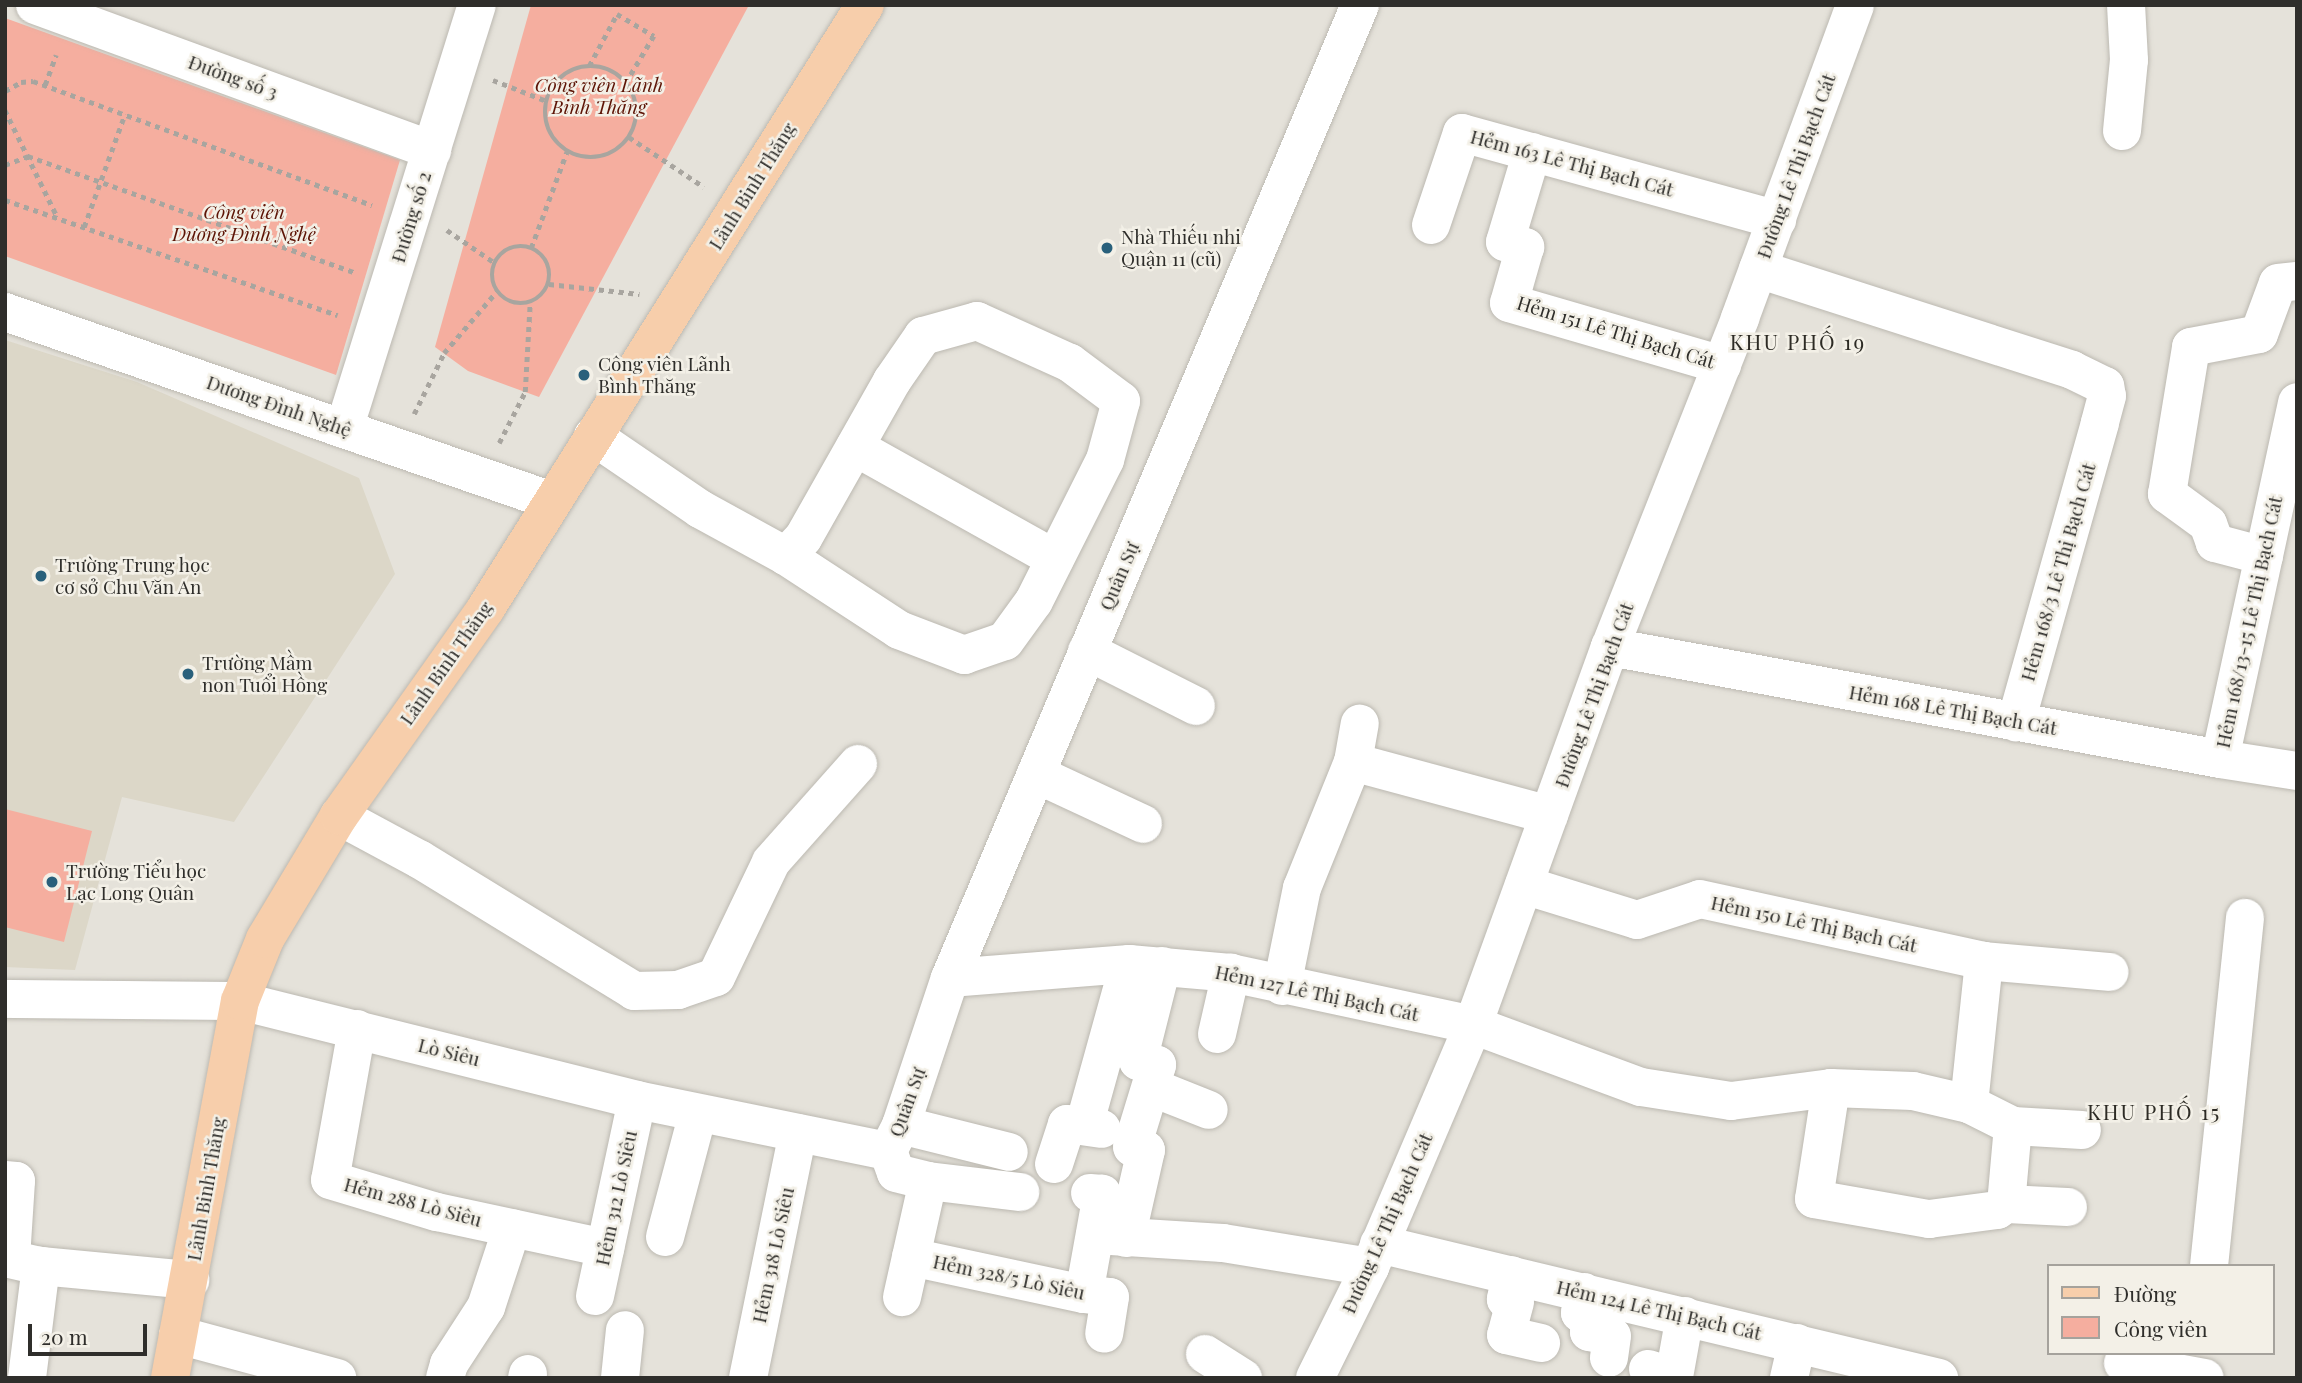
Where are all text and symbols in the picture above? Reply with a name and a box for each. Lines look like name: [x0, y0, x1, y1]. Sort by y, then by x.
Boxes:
street label: Đường số 3: [185, 50, 281, 104]
street label: Đường Lê Thị Bạch Cát: [1752, 70, 1840, 262]
park label: Công viên Lãnh Binh Thăng: [535, 74, 663, 118]
street label: Lãnh Binh Thăng: [704, 118, 800, 254]
street label: Hẻm 163 Lê Thị Bạch Cát: [1468, 125, 1676, 201]
street label: Đường số 2: [386, 169, 436, 265]
park label: Công viên Dương Đình Nghệ: [172, 201, 316, 245]
place label: Nhà Thiếu nhi Quận 11 (cũ): [1121, 226, 1241, 270]
marker: Nhà Thiếu nhi Quận 11 (cũ): [1099, 240, 1115, 256]
street label: Hẻm 151 Lê Thị Bạch Cát: [1514, 291, 1718, 373]
district label: KHU PHỐ 19: [1731, 328, 1865, 354]
place label: Công viên Lãnh Bình Thăng: [598, 353, 731, 397]
marker: Công viên Lãnh Bình Thăng: [576, 367, 592, 383]
street label: Dương Đình Nghệ: [204, 371, 354, 441]
street label: Hẻm 168/3 Lê Thị Bạch Cát: [2016, 460, 2100, 684]
street label: Hẻm 168/13-15 Lê Thị Bạch Cát: [2211, 494, 2287, 750]
street label: Quân Sự: [1094, 538, 1144, 614]
place label: Trường Trung học cơ sở Chu Văn An: [55, 554, 211, 598]
marker: Trường Trung học cơ sở Chu Văn An: [33, 568, 49, 584]
street label: Lãnh Binh Thăng: [395, 597, 497, 729]
street label: Đường Lê Thị Bạch Cát: [1550, 599, 1638, 791]
place label: Trường Mầm non Tuổi Hồng: [202, 652, 328, 696]
marker: Trường Mầm non Tuổi Hồng: [180, 666, 196, 682]
street label: Hẻm 168 Lê Thị Bạch Cát: [1847, 680, 2059, 740]
place label: Trường Tiểu học Lạc Long Quân: [66, 860, 207, 904]
marker: Trường Tiểu học Lạc Long Quân: [44, 874, 60, 890]
street label: Hẻm 150 Lê Thị Bạch Cát: [1709, 891, 1919, 957]
street label: Hẻm 127 Lê Thị Bạch Cát: [1213, 960, 1421, 1026]
street label: Lò Siêu: [416, 1033, 482, 1071]
street label: Quân Sự: [884, 1064, 930, 1140]
district label: KHU PHỐ 15: [2088, 1098, 2220, 1124]
street label: Lãnh Binh Thăng: [182, 1115, 230, 1263]
street label: Hẻm 312 Lò Siêu: [591, 1128, 641, 1268]
street label: Đường Lê Thị Bạch Cát: [1337, 1129, 1437, 1317]
street label: Hẻm 288 Lò Siêu: [342, 1173, 484, 1231]
street label: Hẻm 318 Lò Siêu: [747, 1185, 799, 1325]
street label: Hẻm 328/5 Lò Siêu: [931, 1250, 1087, 1304]
legend: [2046, 1264, 2274, 1355]
street label: Hẻm 124 Lê Thị Bạch Cát: [1554, 1275, 1764, 1345]
text: Đường: [2114, 1279, 2176, 1307]
scale bar: [32, 1310, 150, 1354]
text: Công viên: [2114, 1314, 2208, 1342]
text: 20 m: [41, 1322, 88, 1350]

